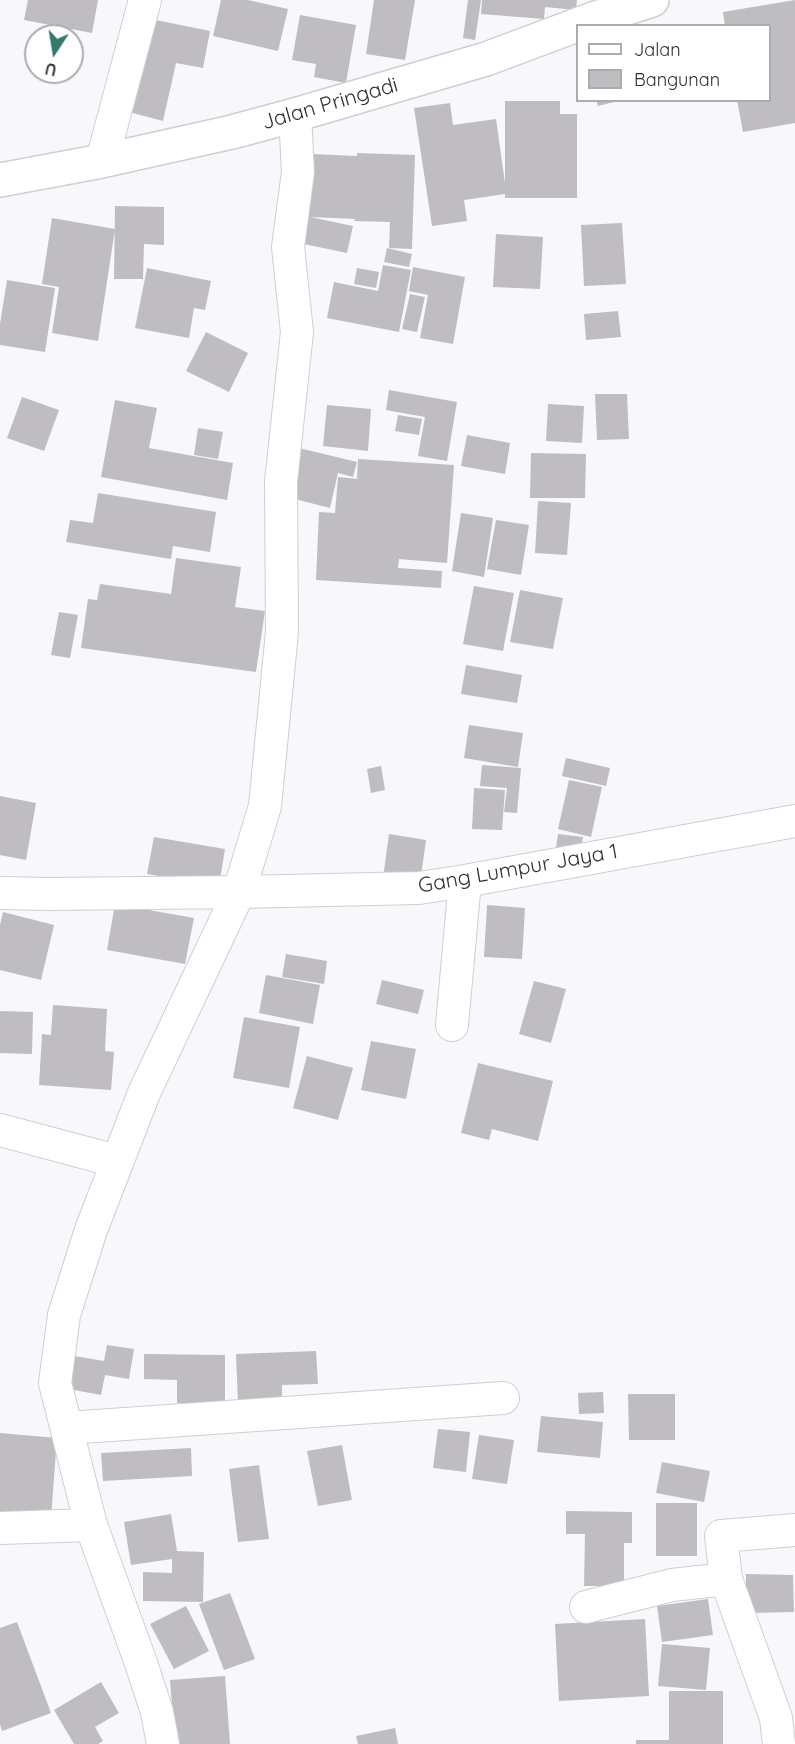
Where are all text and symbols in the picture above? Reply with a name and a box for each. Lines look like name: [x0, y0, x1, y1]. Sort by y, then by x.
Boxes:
north arrow: [24, 24, 84, 84]
legend: [576, 24, 771, 102]
text: Jalan: [634, 38, 681, 61]
text: U: [43, 59, 58, 81]
text: Bangunan: [634, 68, 720, 91]
street label: Jalan Pringadi: [259, 73, 401, 135]
street label: Gang Lumpur Jaya 1: [416, 839, 620, 899]

